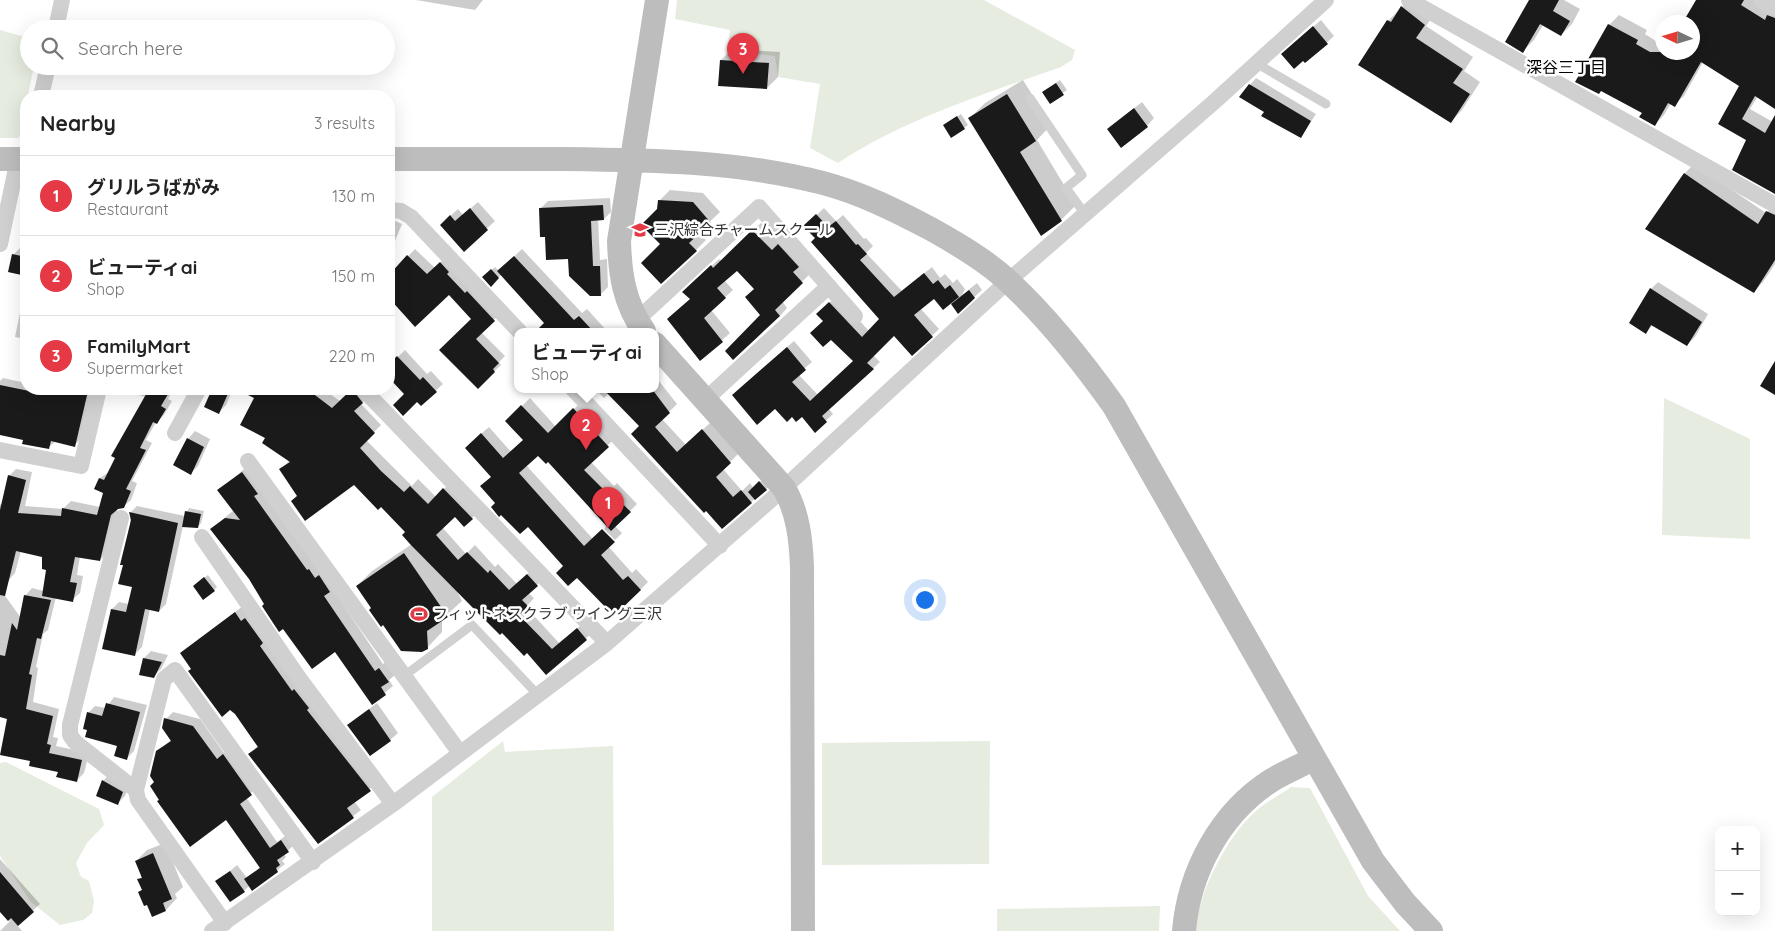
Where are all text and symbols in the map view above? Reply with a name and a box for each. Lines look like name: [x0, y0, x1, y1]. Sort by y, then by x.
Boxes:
north arrow: [1655, 15, 1700, 60]
search box: [20, 20, 395, 75]
pin: 3: [727, 33, 759, 74]
icon: search: [38, 34, 66, 62]
text: Search here: [78, 36, 183, 60]
district label: 深谷三丁目: [1526, 57, 1606, 77]
text: Nearby: [40, 110, 116, 136]
text: 3 results: [314, 113, 375, 133]
text: グリルうばがみ: [87, 175, 220, 199]
text: 1: [53, 186, 59, 206]
text: 130 m: [332, 186, 375, 206]
text: Restaurant: [87, 199, 169, 219]
school or university icon: 三沢綜合チャームスクール: [630, 220, 650, 240]
place label: 三沢綜合チャームスクール: [654, 220, 833, 239]
text: ビューティai: [87, 255, 197, 279]
text: 2: [51, 266, 61, 286]
text: 150 m: [332, 266, 375, 286]
text: Shop: [87, 279, 124, 299]
popup: [514, 328, 659, 393]
text: FamilyMart: [87, 334, 191, 358]
text: ビューティai: [531, 340, 642, 364]
text: 3: [52, 346, 60, 366]
text: 220 m: [329, 346, 375, 366]
text: Supermarket: [87, 358, 183, 378]
text: Shop: [531, 364, 569, 384]
pin: 2: [570, 409, 602, 450]
pin: 1: [592, 487, 624, 528]
your location: [912, 587, 938, 613]
sports icon: フィットネスクラブ ウイング三沢: [409, 604, 429, 624]
place label: フィットネスクラブ ウイング三沢: [433, 604, 662, 623]
map controls: [1715, 826, 1760, 916]
button: +: [1715, 826, 1760, 871]
button: −: [1715, 871, 1760, 916]

